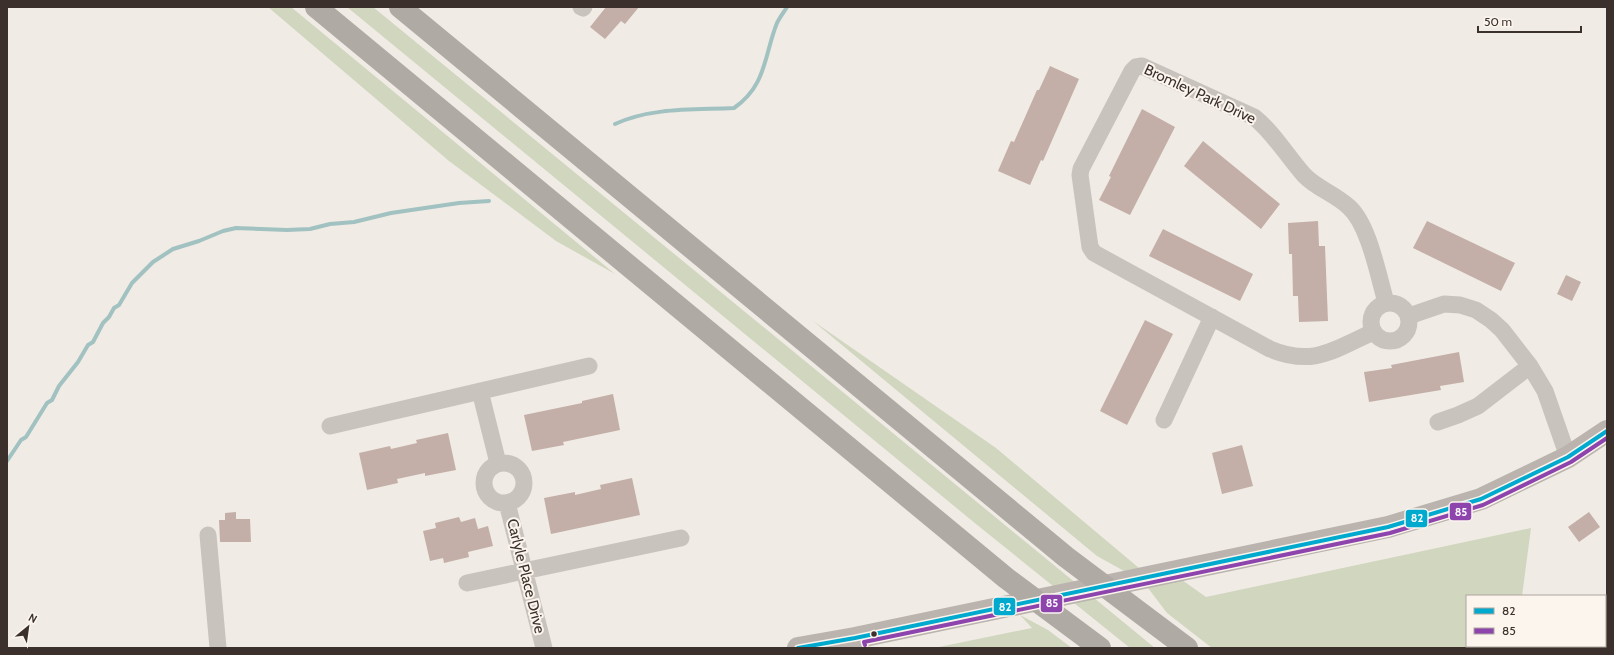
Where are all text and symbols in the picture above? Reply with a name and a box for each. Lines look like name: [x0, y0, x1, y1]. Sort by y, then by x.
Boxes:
scale bar: [1478, 8, 1581, 34]
text: 50 m: [1484, 14, 1512, 29]
street label: Bromley Park Drive: [1141, 60, 1259, 128]
line badge: 85: [1449, 502, 1472, 521]
text: 85: [1455, 505, 1467, 519]
line badge: 82: [1405, 509, 1428, 528]
text: 82: [1411, 511, 1423, 525]
street label: Carlyle Place Drive: [503, 517, 549, 635]
line badge: 85: [1040, 594, 1063, 613]
legend: [1466, 595, 1606, 647]
text: 85: [1046, 596, 1058, 610]
line badge: 82: [993, 597, 1016, 616]
text: 82: [999, 600, 1011, 614]
text: 82: [1502, 603, 1516, 618]
north arrow: [8, 607, 48, 647]
text: N: [26, 610, 40, 626]
text: 85: [1502, 623, 1516, 638]
unlabelled marker: [869, 629, 879, 639]

